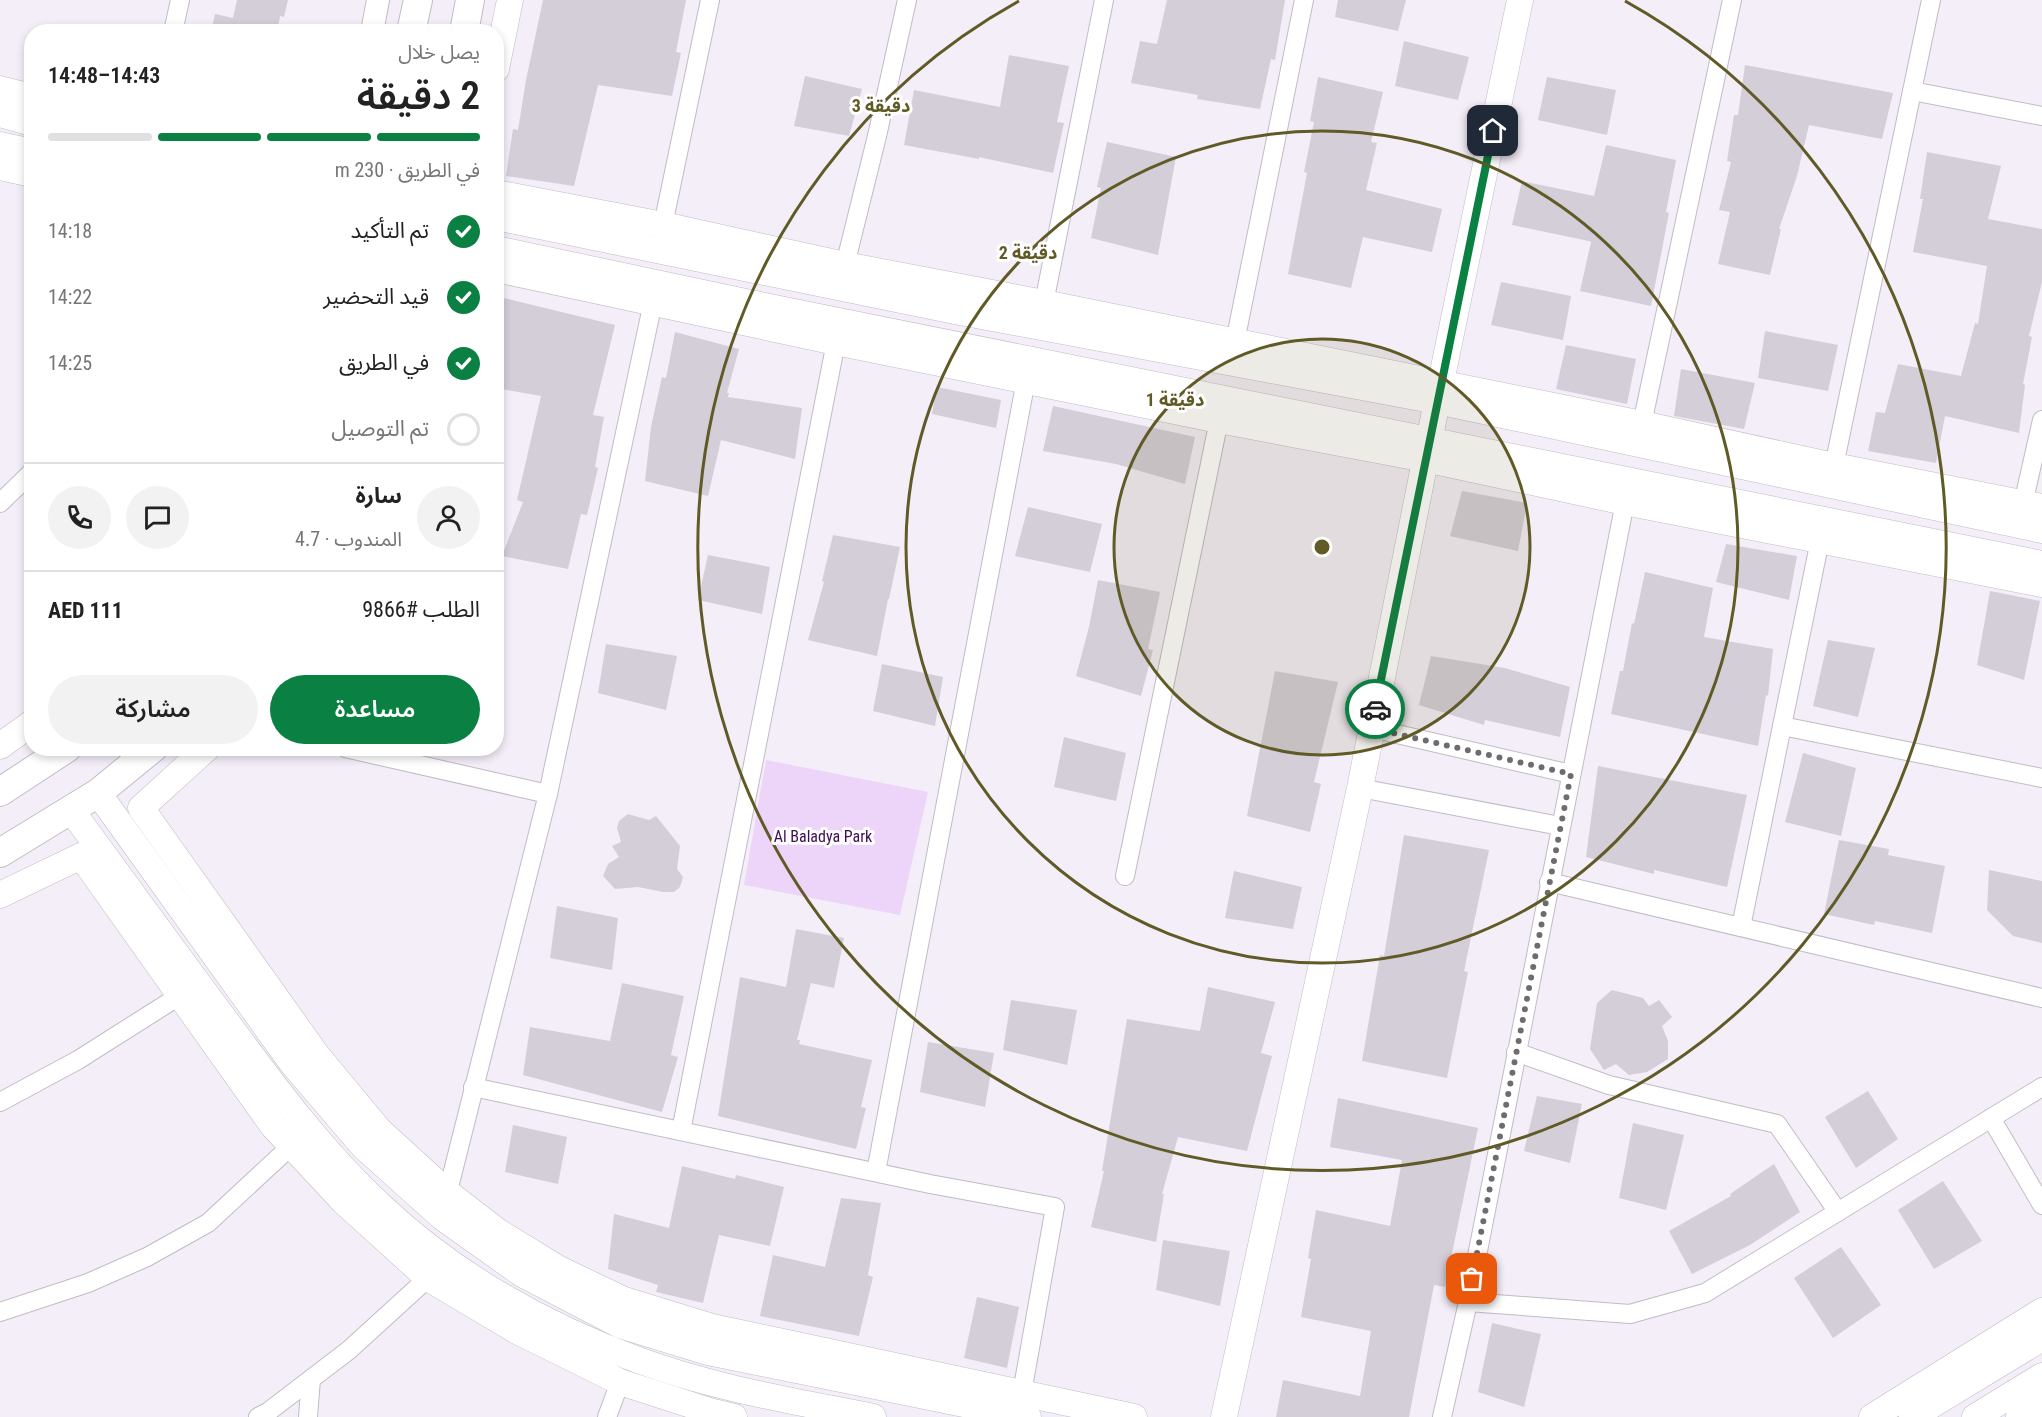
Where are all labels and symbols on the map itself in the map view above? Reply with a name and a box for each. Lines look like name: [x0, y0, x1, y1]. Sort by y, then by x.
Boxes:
text: 3 دقيقة: [852, 95, 910, 116]
pin: [1467, 105, 1518, 156]
text: 2 دقيقة: [999, 242, 1057, 263]
text: 1 دقيقة: [1146, 389, 1204, 410]
centre of rings: [1312, 537, 1332, 557]
courier: [1345, 679, 1405, 739]
park label: Al Baladya Park: [774, 827, 873, 846]
pin: [1446, 1253, 1497, 1304]

